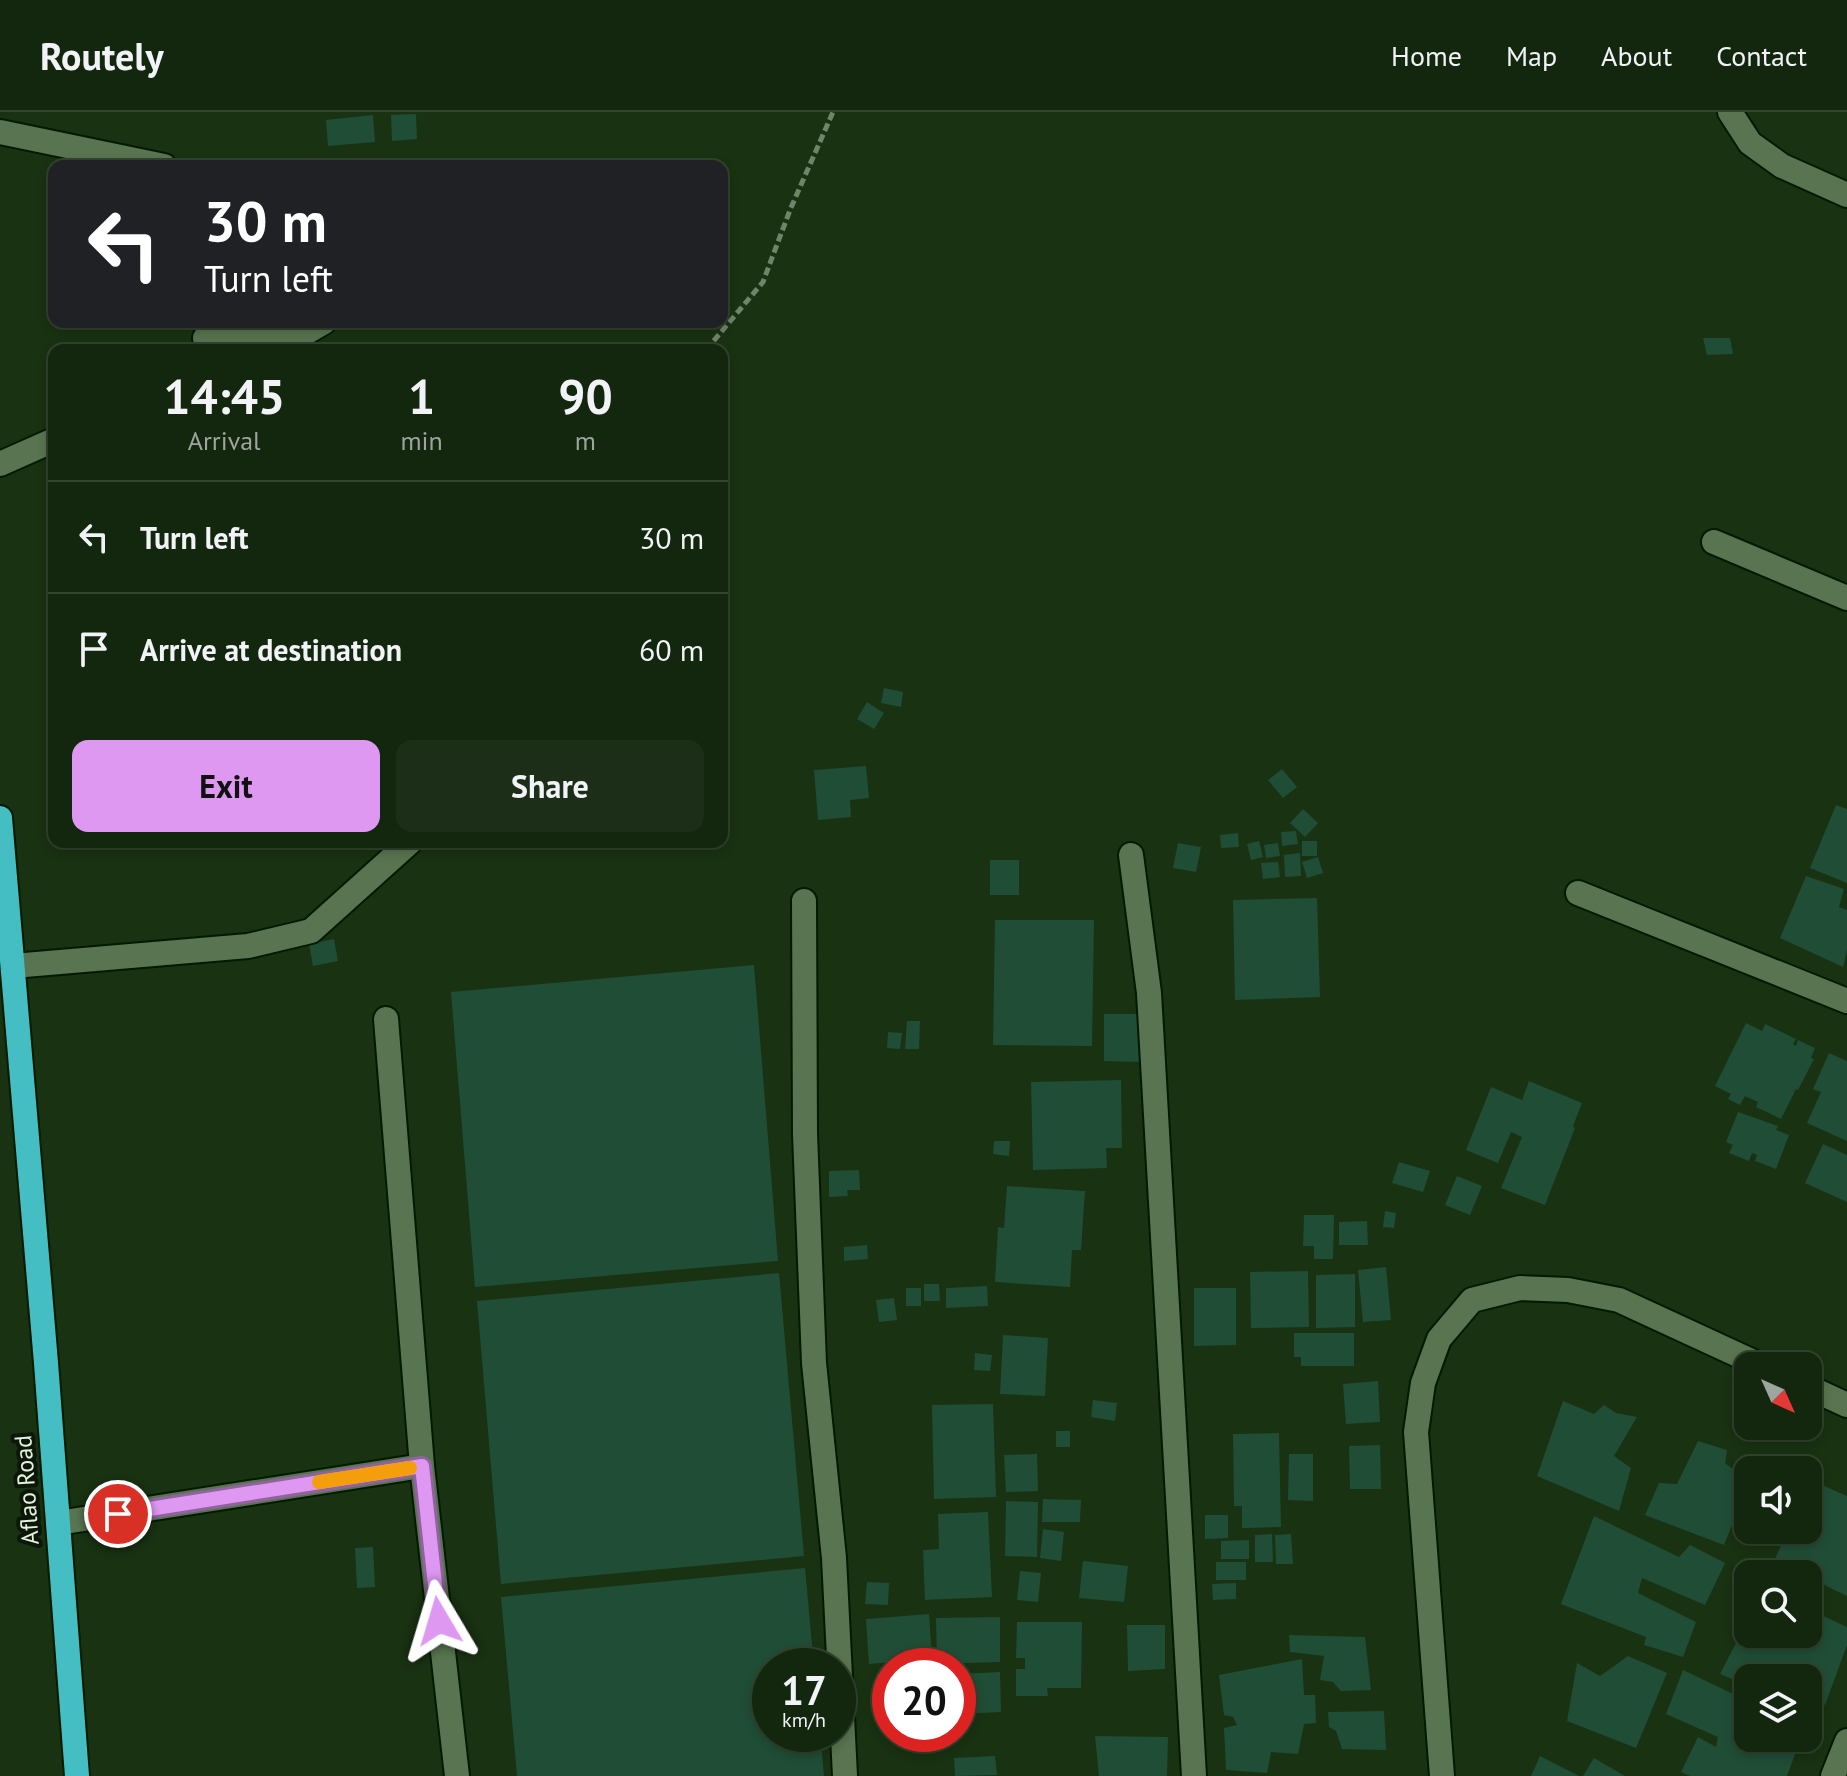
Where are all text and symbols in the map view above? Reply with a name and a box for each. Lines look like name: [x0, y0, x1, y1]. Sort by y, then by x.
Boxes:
text: Routely: [40, 31, 164, 80]
text: Home: [1391, 37, 1462, 74]
text: Map: [1506, 37, 1557, 74]
text: About: [1601, 37, 1672, 74]
text: Contact: [1716, 37, 1807, 74]
text: 30 m: [204, 185, 327, 257]
icon: left: [72, 192, 176, 296]
text: Turn left: [204, 255, 333, 302]
text: 14:45: [163, 365, 285, 427]
text: 1: [408, 365, 435, 427]
text: 90: [558, 365, 613, 427]
text: Arrival: [188, 424, 261, 457]
text: min: [401, 424, 443, 457]
text: m: [575, 424, 596, 457]
icon: left: [72, 515, 116, 559]
text: Turn left: [140, 518, 248, 557]
text: 30 m: [639, 518, 704, 557]
icon: arrive: [72, 627, 116, 671]
text: Arrive at destination: [140, 630, 402, 669]
text: 60 m: [639, 630, 704, 669]
button: Exit: [72, 740, 380, 832]
button: Share: [396, 740, 704, 832]
north arrow: [1734, 1352, 1822, 1440]
map controls: [1734, 1352, 1822, 1752]
street label: Aflao Road: [7, 1434, 46, 1546]
button: sound: [1734, 1456, 1822, 1544]
pin: [84, 1480, 152, 1548]
icon: arrive: [96, 1492, 140, 1536]
button: search: [1734, 1560, 1822, 1648]
position arrow: [397, 1579, 481, 1663]
speed limit sign: 20: [872, 1648, 976, 1752]
text: 17: [781, 1664, 827, 1716]
button: layers: [1734, 1664, 1822, 1752]
text: km/h: [782, 1707, 826, 1733]

